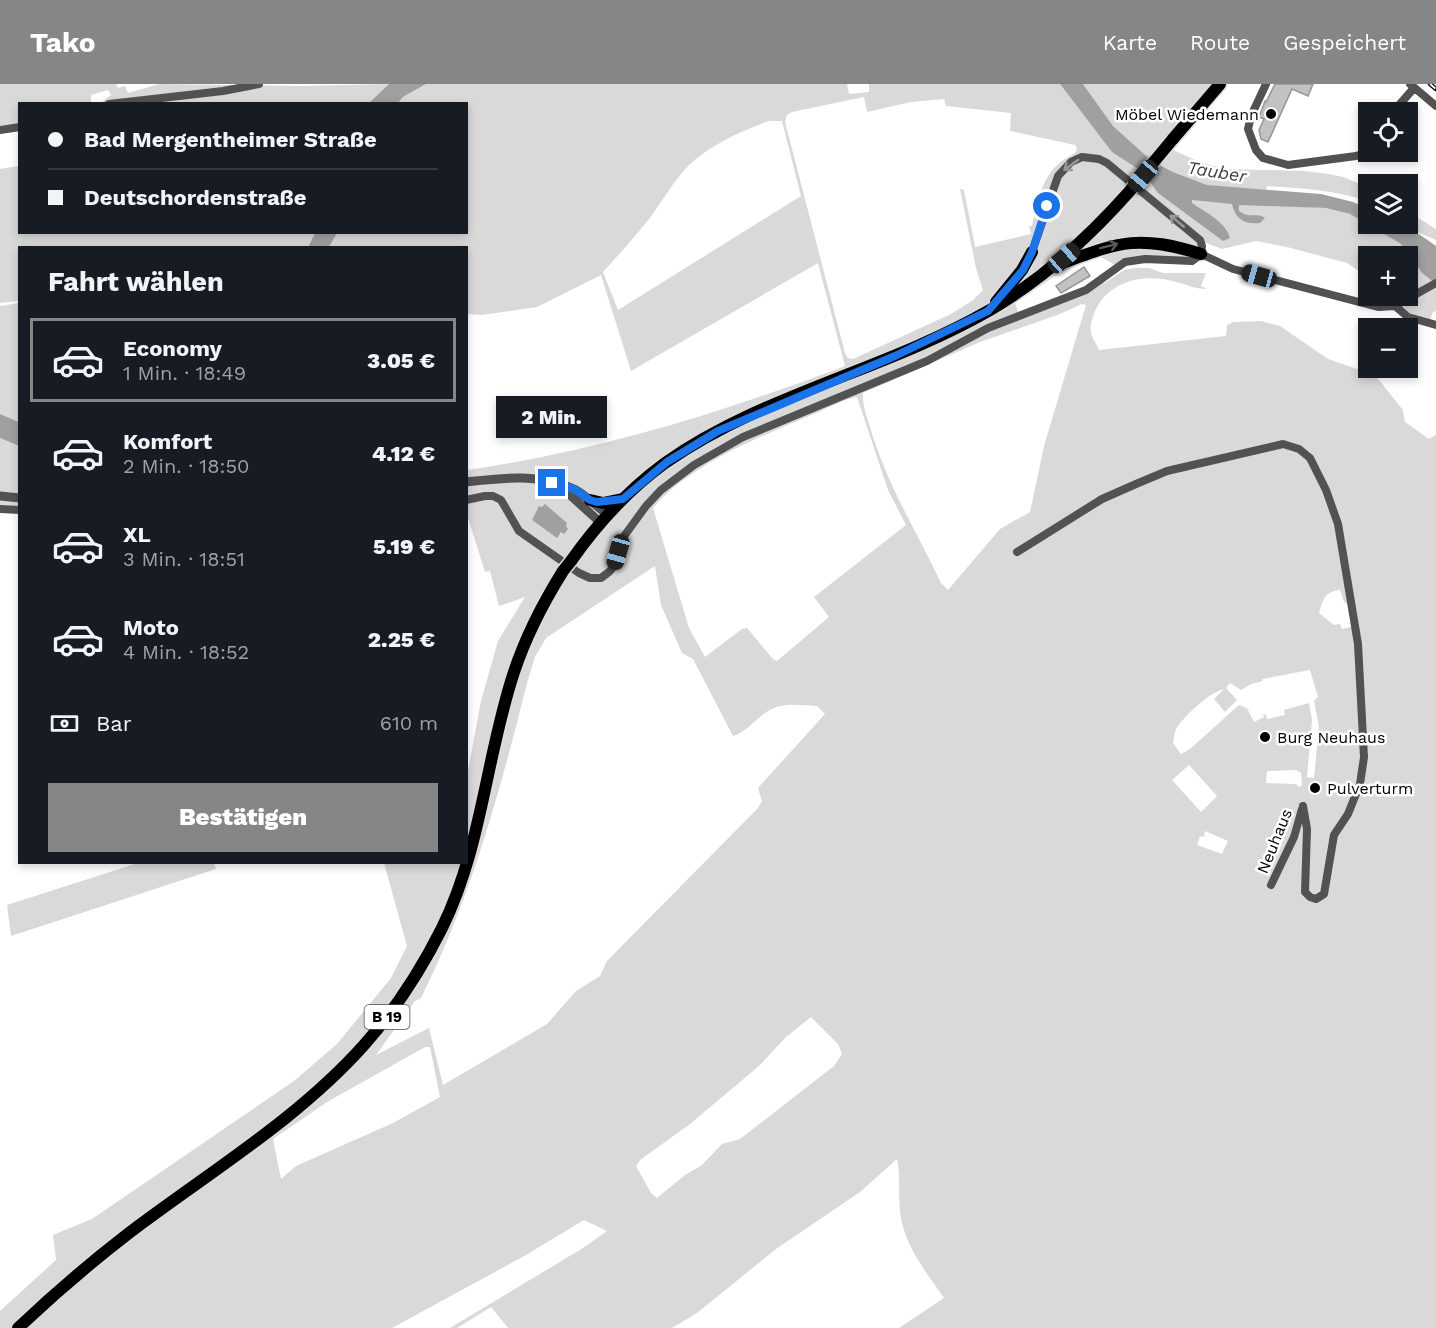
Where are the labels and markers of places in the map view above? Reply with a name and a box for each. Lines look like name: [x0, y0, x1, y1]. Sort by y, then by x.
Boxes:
place label: Möbel Wiedemann: [1115, 105, 1259, 124]
marker: Möbel Wiedemann: [1264, 107, 1278, 121]
place label: Burg Neuhaus: [1277, 728, 1385, 747]
marker: Burg Neuhaus: [1258, 730, 1272, 744]
place label: Pulverturm: [1327, 779, 1413, 798]
marker: Pulverturm: [1308, 781, 1322, 795]

